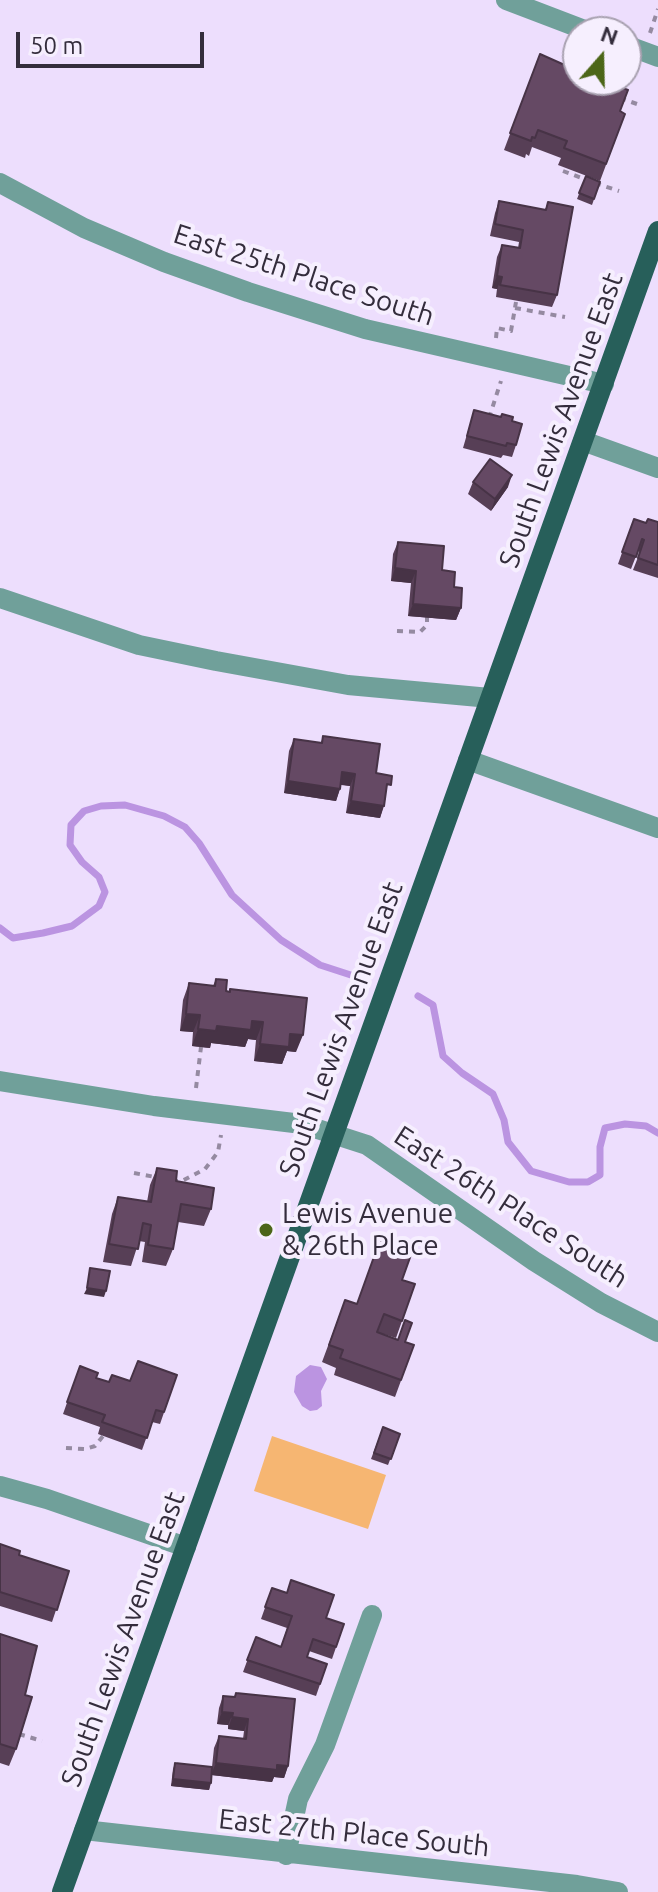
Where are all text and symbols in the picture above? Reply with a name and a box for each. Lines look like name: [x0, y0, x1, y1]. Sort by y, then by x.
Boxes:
scale bar: [20, 16, 208, 66]
north arrow: [562, 16, 642, 96]
text: N: [598, 20, 622, 49]
text: 50 m: [30, 32, 83, 59]
street label: East 25th Place South: [169, 217, 439, 333]
street label: South Lewis Avenue East: [492, 268, 630, 572]
street label: South Lewis Avenue East: [272, 877, 410, 1181]
street label: East 26th Place South: [388, 1119, 634, 1295]
place label: Lewis Avenue & 26th Place: [282, 1197, 453, 1263]
marker: Lewis Avenue & 26th Place: [257, 1221, 275, 1239]
street label: South Lewis Avenue East: [54, 1487, 192, 1791]
street label: East 27th Place South: [217, 1802, 491, 1864]

